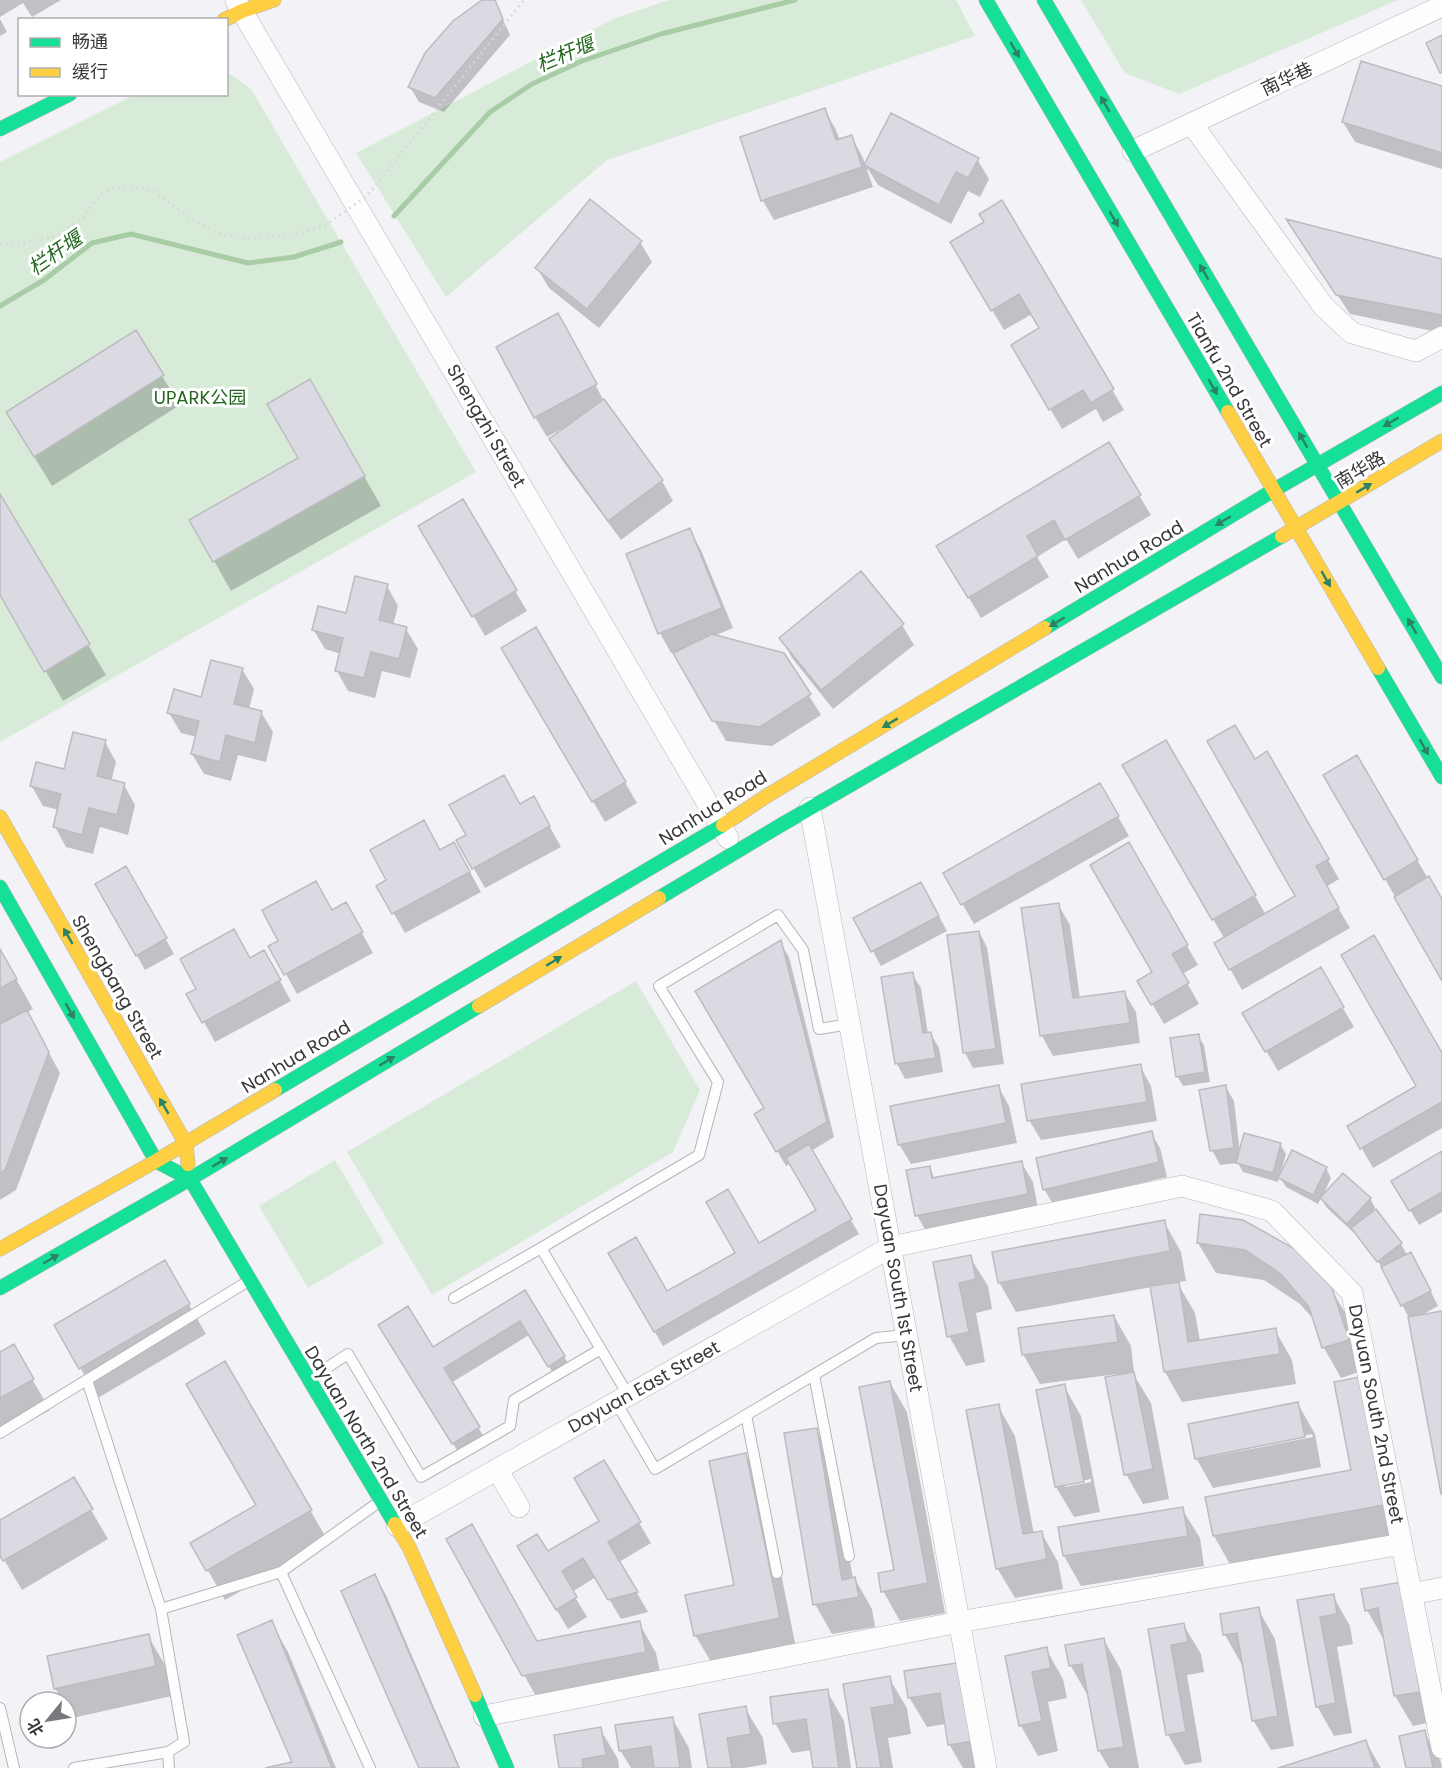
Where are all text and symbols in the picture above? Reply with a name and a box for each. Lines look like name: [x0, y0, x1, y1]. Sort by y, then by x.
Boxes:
legend: [18, 18, 228, 96]
water label: 栏杆堰: [532, 28, 601, 79]
text: 畅通: [72, 29, 108, 54]
one-way arrow: [1010, 42, 1020, 59]
street label: 南华巷: [1257, 56, 1317, 101]
text: 缓行: [72, 59, 108, 84]
one-way arrow: [1100, 95, 1110, 112]
one-way arrow: [1109, 211, 1119, 228]
water label: 栏杆堰: [22, 223, 90, 282]
one-way arrow: [1199, 263, 1209, 280]
street label: Tianfu 2nd Street: [1181, 308, 1278, 452]
street label: Shengzhi Street: [441, 359, 532, 492]
one-way arrow: [1208, 379, 1218, 396]
park label: UPARK公园: [154, 385, 246, 410]
one-way arrow: [1382, 417, 1399, 427]
one-way arrow: [1298, 431, 1308, 448]
street label: 南华路: [1330, 445, 1389, 494]
one-way arrow: [1356, 482, 1372, 493]
street label: Nanhua Road: [1070, 514, 1188, 599]
one-way arrow: [1215, 516, 1232, 527]
one-way arrow: [1320, 571, 1331, 587]
one-way arrow: [1049, 617, 1065, 628]
one-way arrow: [1407, 618, 1418, 634]
one-way arrow: [882, 717, 898, 728]
one-way arrow: [1419, 739, 1429, 756]
street label: Nanhua Road: [654, 764, 772, 851]
street label: Shengbang Street: [66, 910, 169, 1063]
one-way arrow: [63, 927, 73, 944]
one-way arrow: [546, 955, 562, 966]
one-way arrow: [65, 1003, 76, 1019]
street label: Nanhua Road: [237, 1014, 355, 1099]
one-way arrow: [379, 1056, 395, 1067]
one-way arrow: [159, 1098, 170, 1114]
one-way arrow: [212, 1156, 228, 1167]
street label: Dayuan South 1st Street: [868, 1182, 929, 1394]
one-way arrow: [43, 1254, 60, 1264]
street label: Dayuan South 2nd Street: [1343, 1302, 1410, 1526]
street label: Dayuan East Street: [563, 1334, 724, 1439]
street label: Dayuan North 2nd Street: [299, 1341, 434, 1543]
north arrow: [18, 1690, 78, 1750]
text: 北: [21, 1715, 49, 1740]

